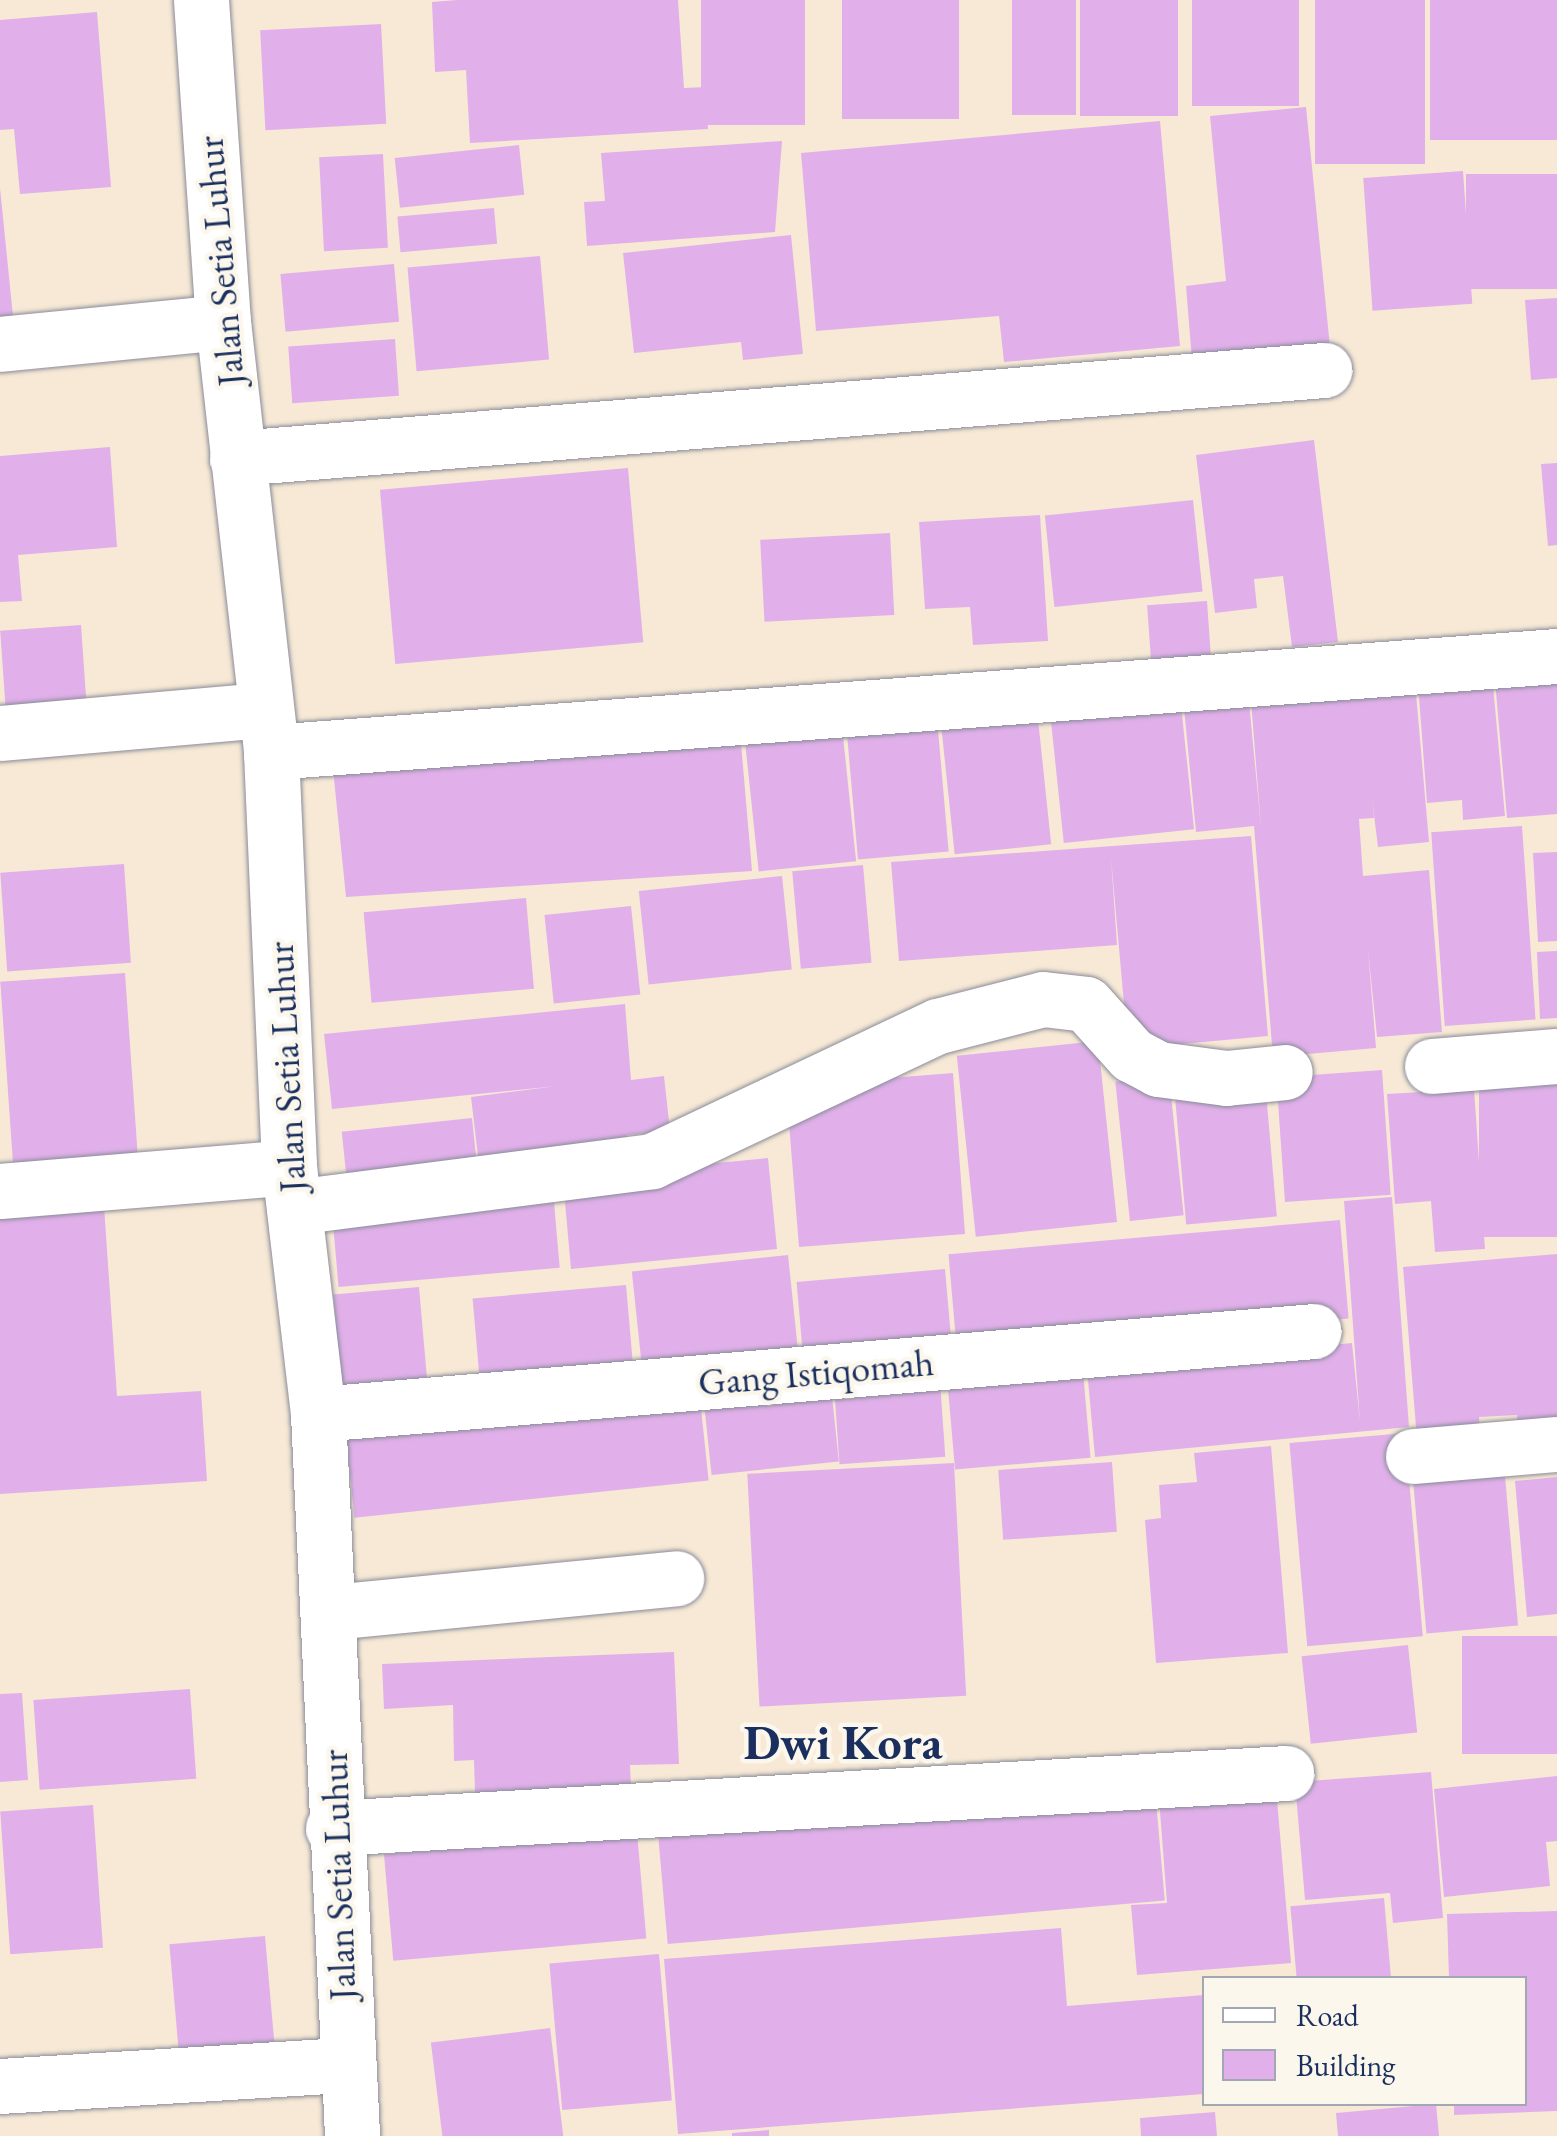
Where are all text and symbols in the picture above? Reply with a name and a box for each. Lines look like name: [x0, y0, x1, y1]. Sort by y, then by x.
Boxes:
street label: Jalan Setia Luhur: [186, 134, 254, 388]
street label: Jalan Setia Luhur: [257, 940, 315, 1194]
street label: Gang Istiqomah: [696, 1339, 936, 1405]
district label: Dwi Kora: [743, 1714, 943, 1772]
street label: Jalan Setia Luhur: [311, 1749, 365, 2001]
legend: [1202, 1976, 1527, 2106]
text: Road: [1296, 1996, 1359, 2035]
text: Building: [1296, 2046, 1395, 2085]

